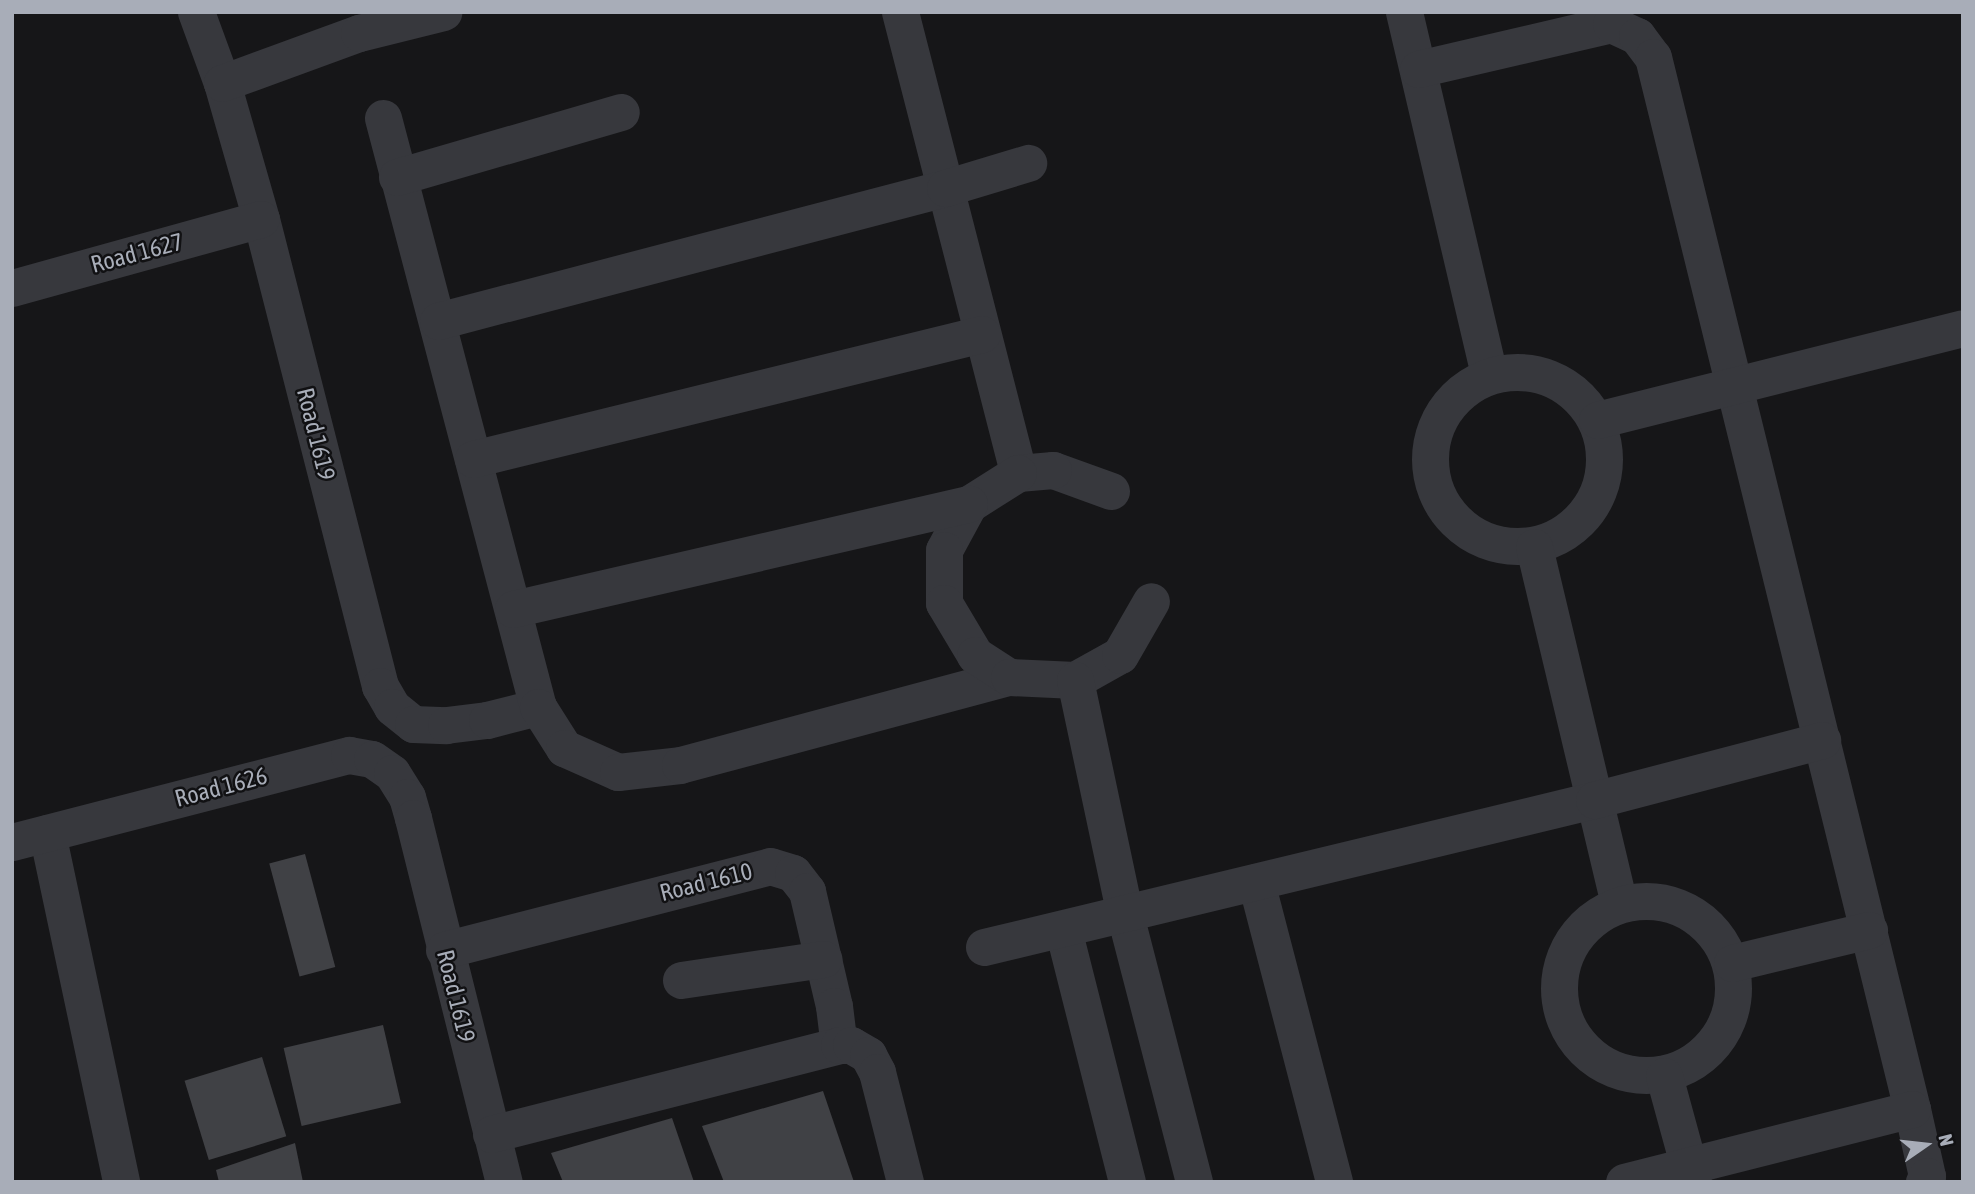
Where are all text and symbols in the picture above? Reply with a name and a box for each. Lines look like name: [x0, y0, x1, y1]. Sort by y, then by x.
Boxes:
street label: Road 1627: [88, 227, 186, 279]
street label: Road 1619: [291, 385, 341, 483]
street label: Road 1626: [172, 761, 270, 813]
street label: Road 1610: [657, 857, 755, 907]
street label: Road 1619: [431, 947, 481, 1045]
north arrow: [1891, 1110, 1961, 1180]
text: N: [1934, 1132, 1958, 1148]

